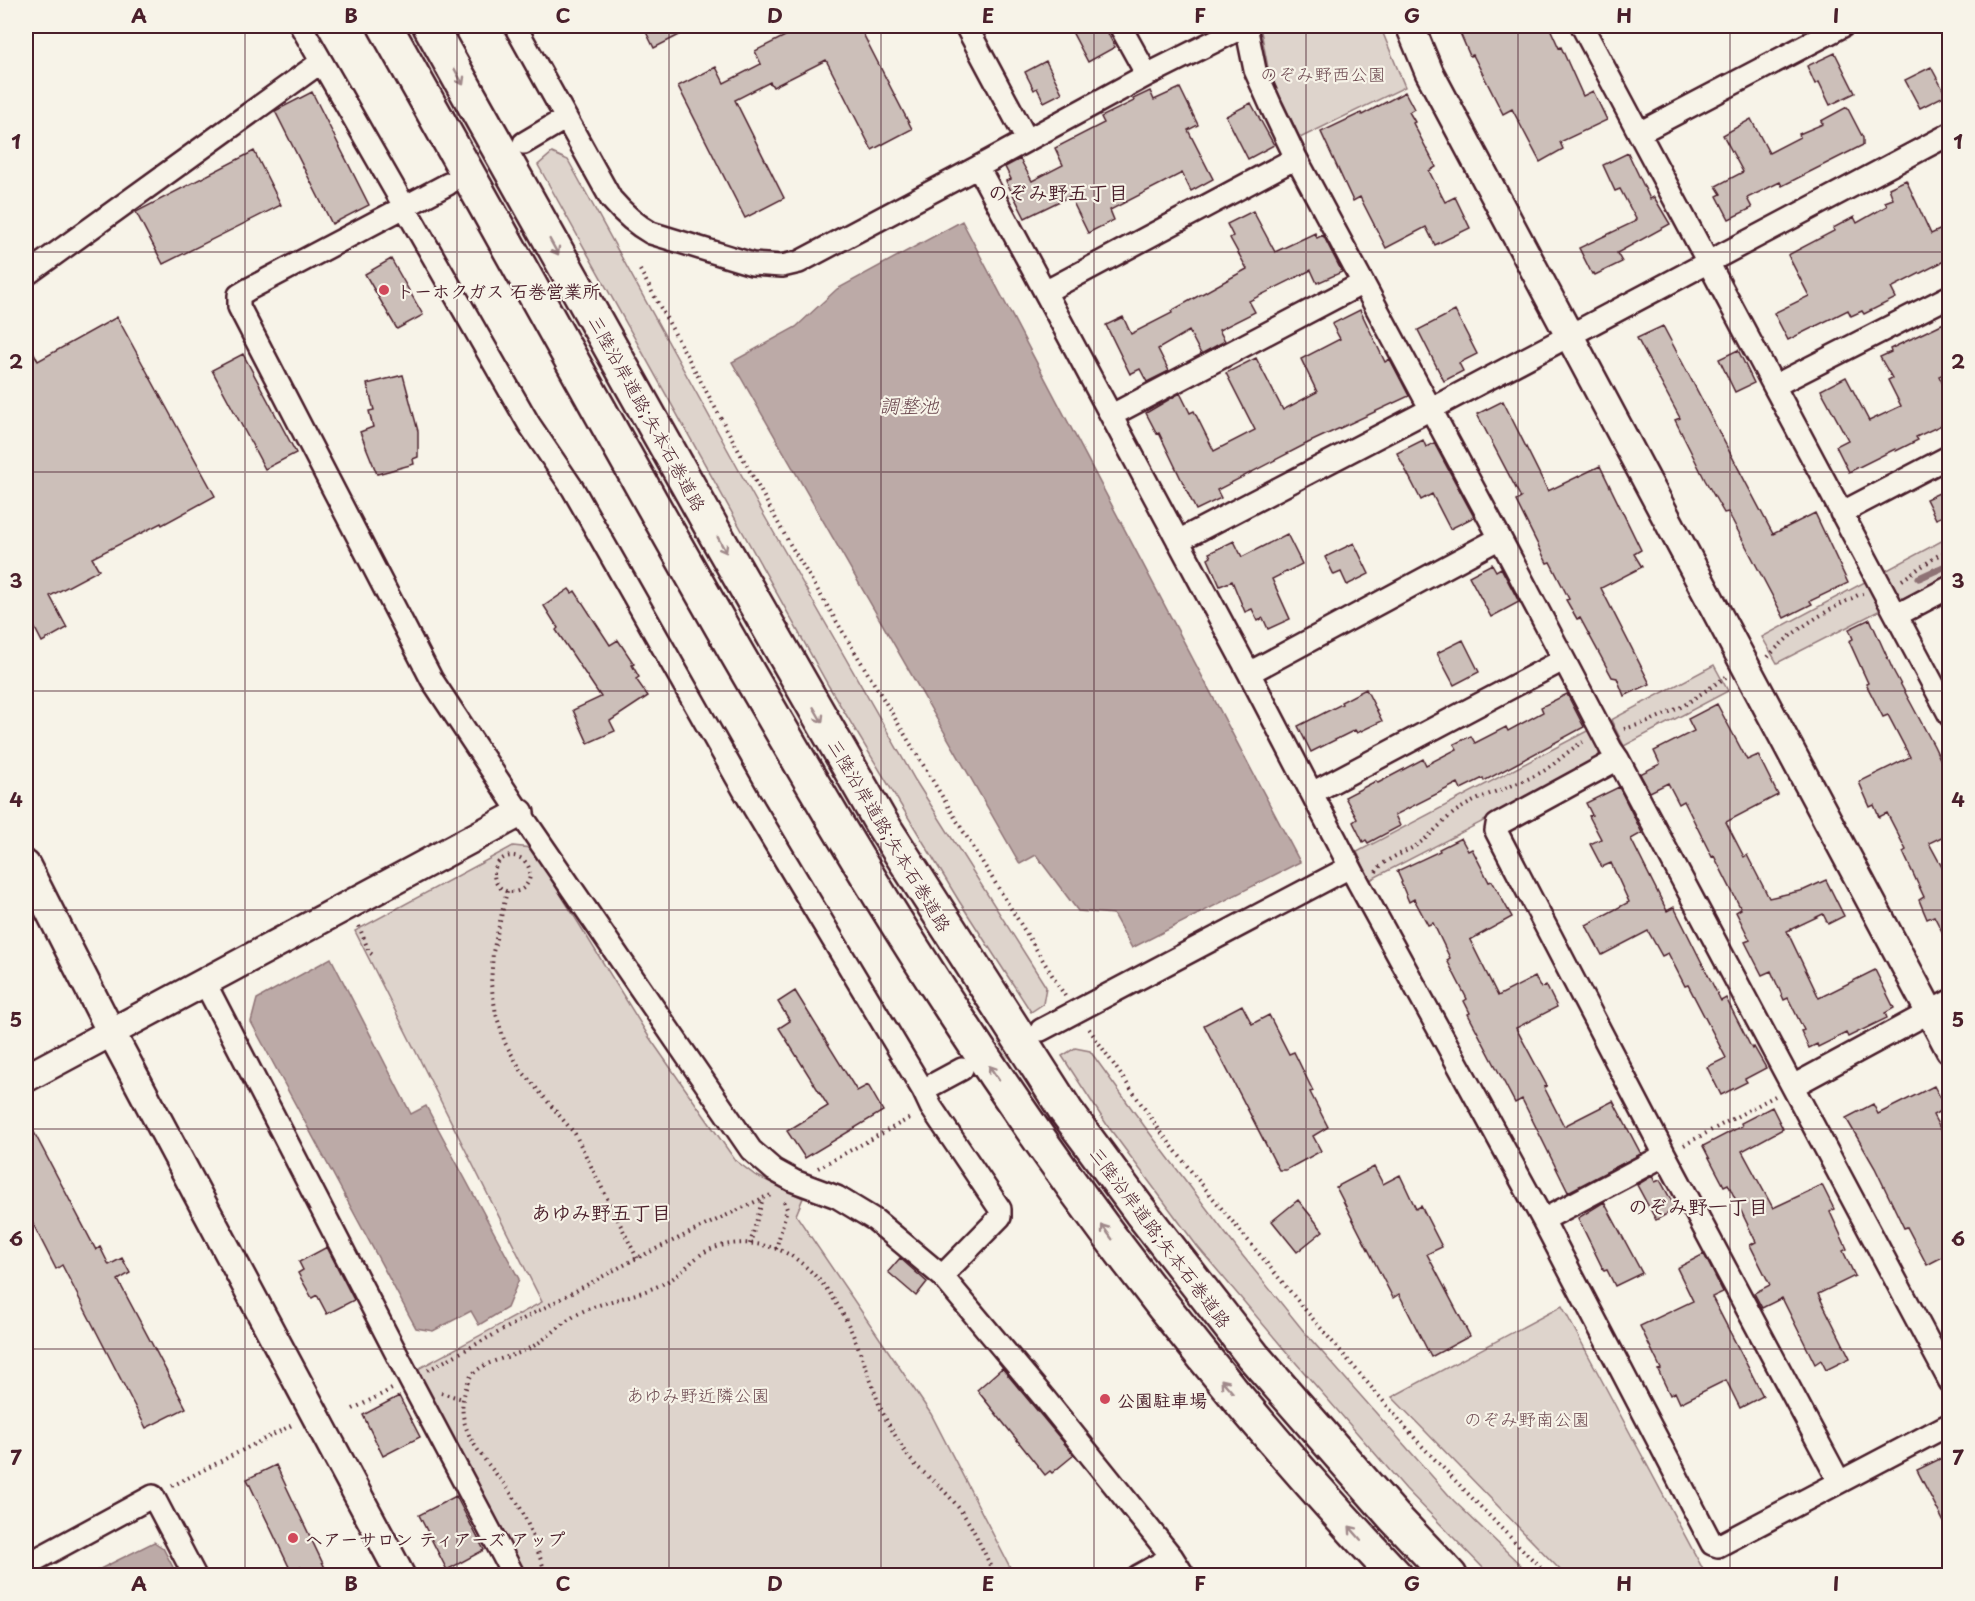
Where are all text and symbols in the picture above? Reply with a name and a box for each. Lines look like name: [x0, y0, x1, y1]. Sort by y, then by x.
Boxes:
text: A: [131, 0, 147, 30]
text: B: [344, 0, 358, 30]
text: C: [555, 0, 571, 30]
text: D: [767, 0, 783, 30]
text: E: [982, 0, 994, 30]
text: F: [1194, 0, 1206, 30]
text: G: [1404, 0, 1420, 30]
text: H: [1616, 0, 1632, 30]
text: I: [1833, 0, 1839, 30]
park label: のぞみ野西公園: [1260, 60, 1386, 87]
one-way arrow: [454, 67, 465, 85]
text: 1: [11, 126, 21, 156]
text: 1: [1953, 126, 1963, 156]
district label: のぞみ野五丁目: [988, 177, 1128, 207]
one-way arrow: [548, 238, 560, 255]
place label: トーホクガス 石巻営業所: [396, 277, 600, 304]
marker: トーホクガス 石巻営業所: [377, 283, 391, 297]
street label: 三陸沿岸道路;矢本石巻道路: [583, 310, 713, 516]
text: 2: [9, 346, 23, 376]
text: 2: [1951, 346, 1965, 376]
water label: 調整池: [879, 390, 940, 420]
one-way arrow: [716, 536, 728, 553]
text: 3: [9, 565, 23, 595]
text: 3: [1951, 565, 1965, 595]
one-way arrow: [812, 706, 824, 723]
street label: 三陸沿岸道路;矢本石巻道路: [821, 733, 959, 937]
text: 4: [9, 784, 23, 814]
text: 4: [1951, 784, 1965, 814]
text: 5: [10, 1004, 22, 1034]
text: 5: [1952, 1004, 1964, 1034]
one-way arrow: [988, 1066, 1000, 1082]
street label: 三陸沿岸道路;矢本石巻道路: [1084, 1141, 1238, 1333]
district label: のぞみ野一丁目: [1628, 1191, 1768, 1221]
district label: あゆみ野五丁目: [531, 1197, 671, 1227]
text: 6: [9, 1223, 23, 1253]
text: 6: [1951, 1223, 1965, 1253]
one-way arrow: [1101, 1225, 1114, 1241]
one-way arrow: [1221, 1378, 1234, 1394]
park label: あゆみ野近隣公園: [626, 1381, 770, 1408]
place label: 公園駐車場: [1117, 1386, 1207, 1413]
marker: 公園駐車場: [1098, 1392, 1112, 1406]
park label: のぞみ野南公園: [1464, 1405, 1590, 1432]
text: 7: [10, 1442, 22, 1472]
text: 7: [1952, 1442, 1964, 1472]
place label: ヘアーサロン ティアーズ アップ: [305, 1525, 565, 1552]
one-way arrow: [1349, 1525, 1362, 1541]
marker: ヘアーサロン ティアーズ アップ: [286, 1531, 300, 1545]
text: A: [131, 1568, 147, 1598]
text: B: [344, 1568, 358, 1598]
text: C: [555, 1568, 571, 1598]
text: D: [767, 1568, 783, 1598]
text: E: [982, 1568, 994, 1598]
text: F: [1194, 1568, 1206, 1598]
text: G: [1404, 1568, 1420, 1598]
text: H: [1616, 1568, 1632, 1598]
text: I: [1833, 1568, 1839, 1598]

